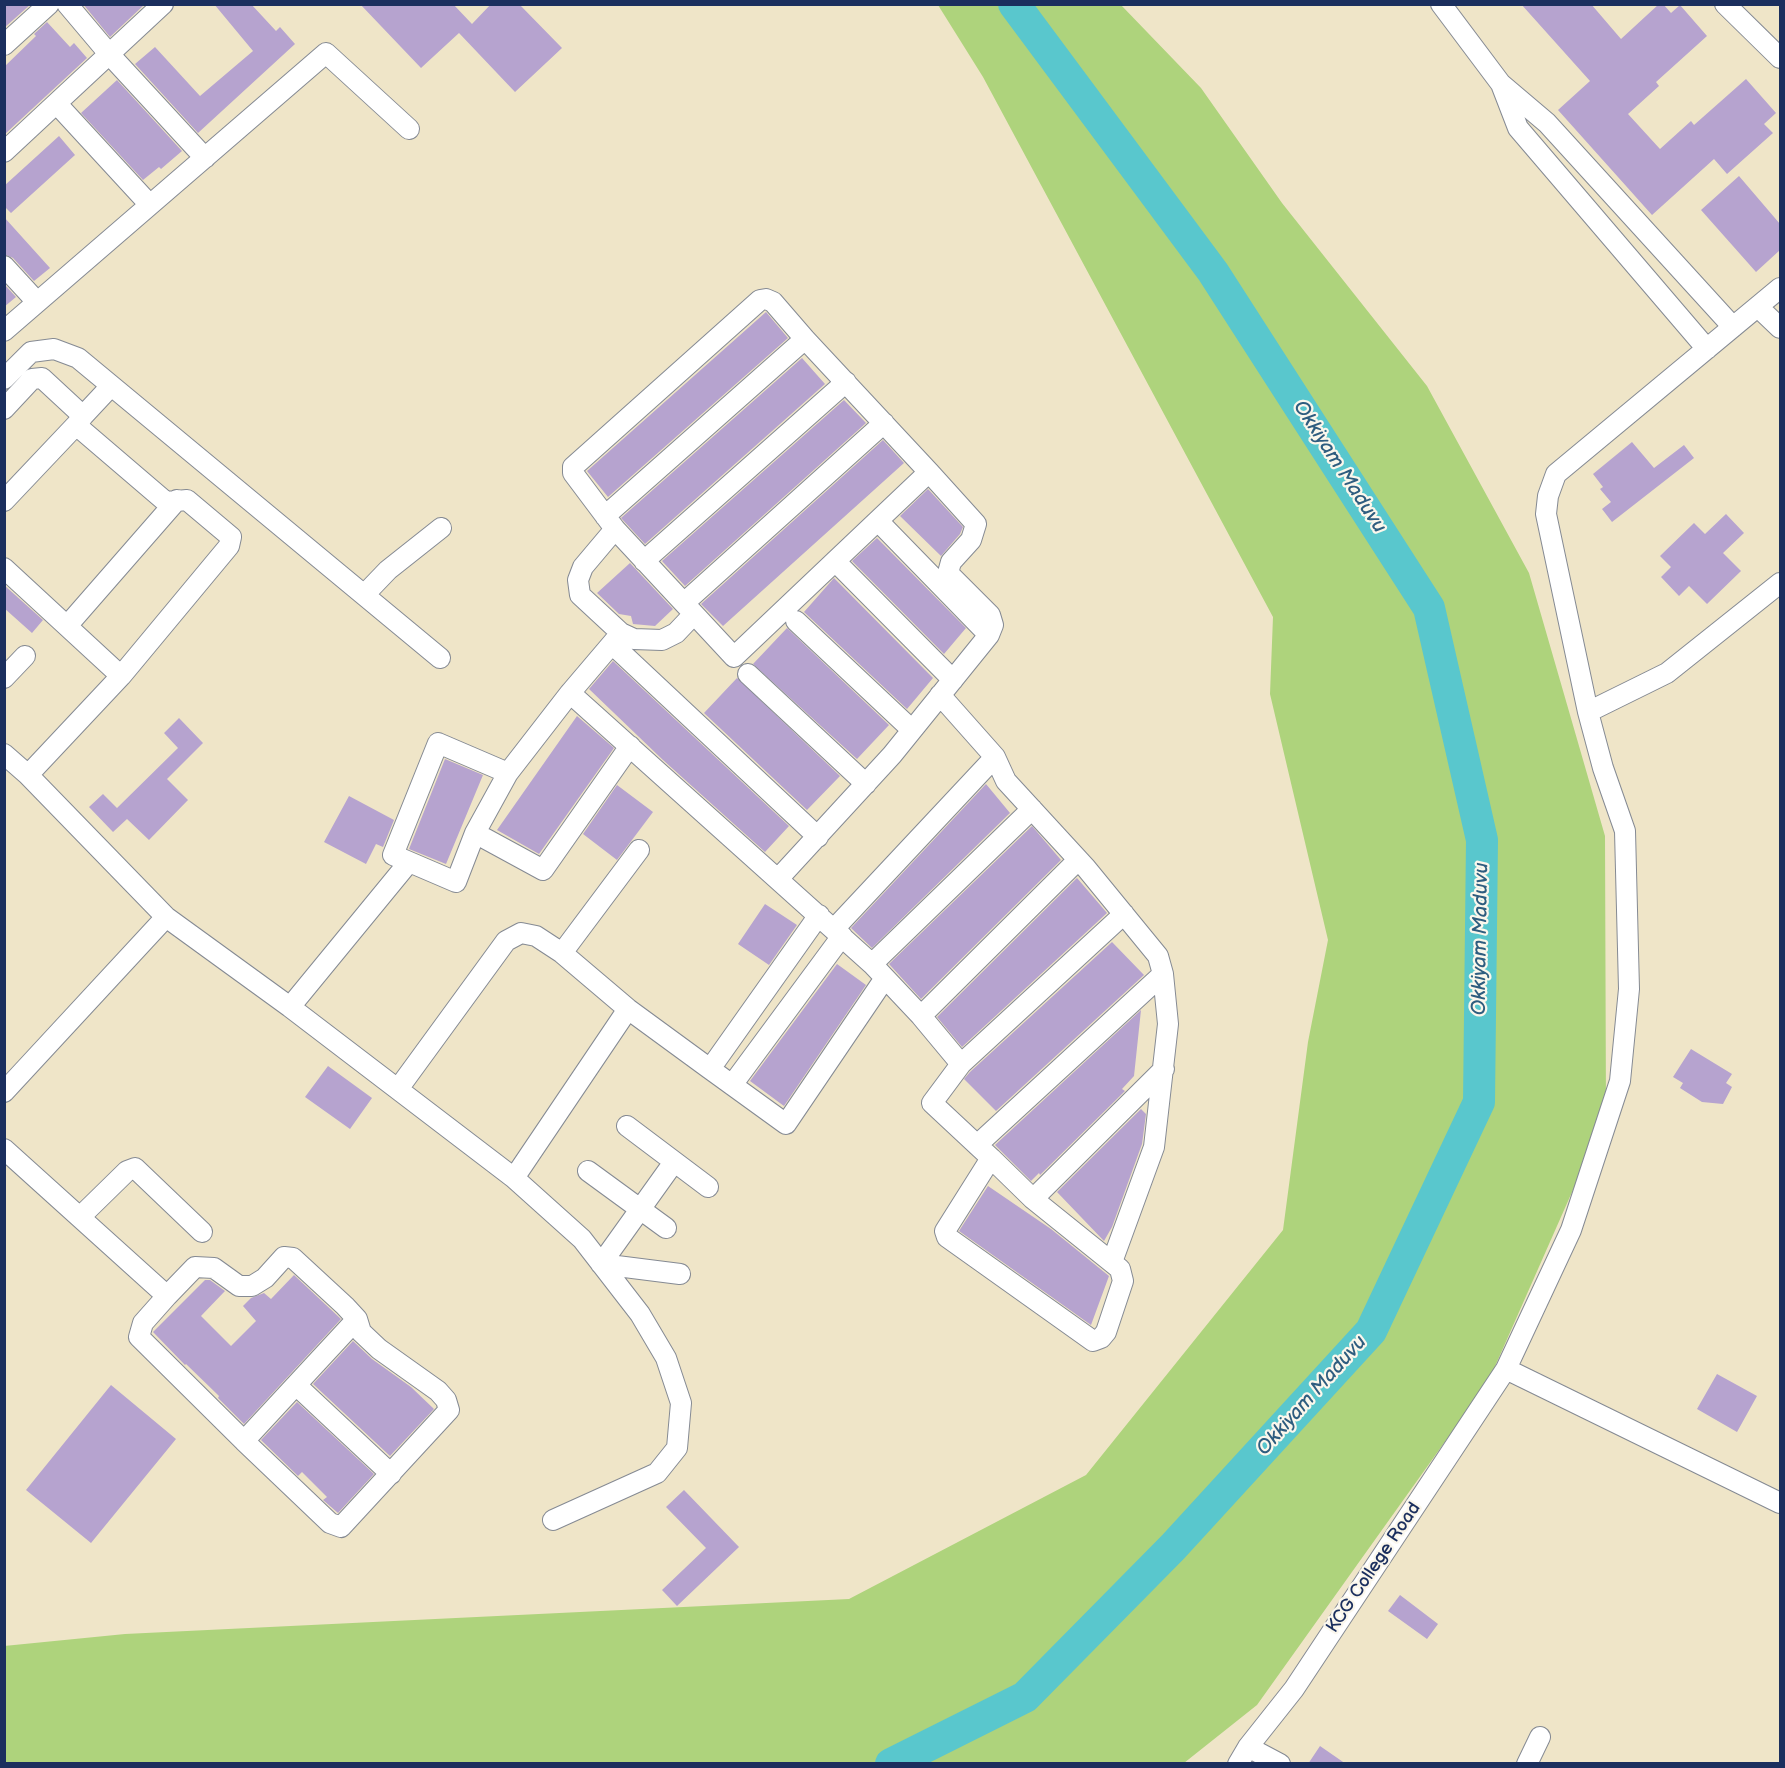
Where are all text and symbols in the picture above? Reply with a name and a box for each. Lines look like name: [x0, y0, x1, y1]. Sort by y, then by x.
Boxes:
water label: Okkiyam Maduvu: [1287, 396, 1391, 538]
water label: Okkiyam Maduvu: [1468, 862, 1494, 1016]
water label: Okkiyam Maduvu: [1252, 1331, 1372, 1461]
street label: KCG College Road: [1322, 1499, 1426, 1637]

